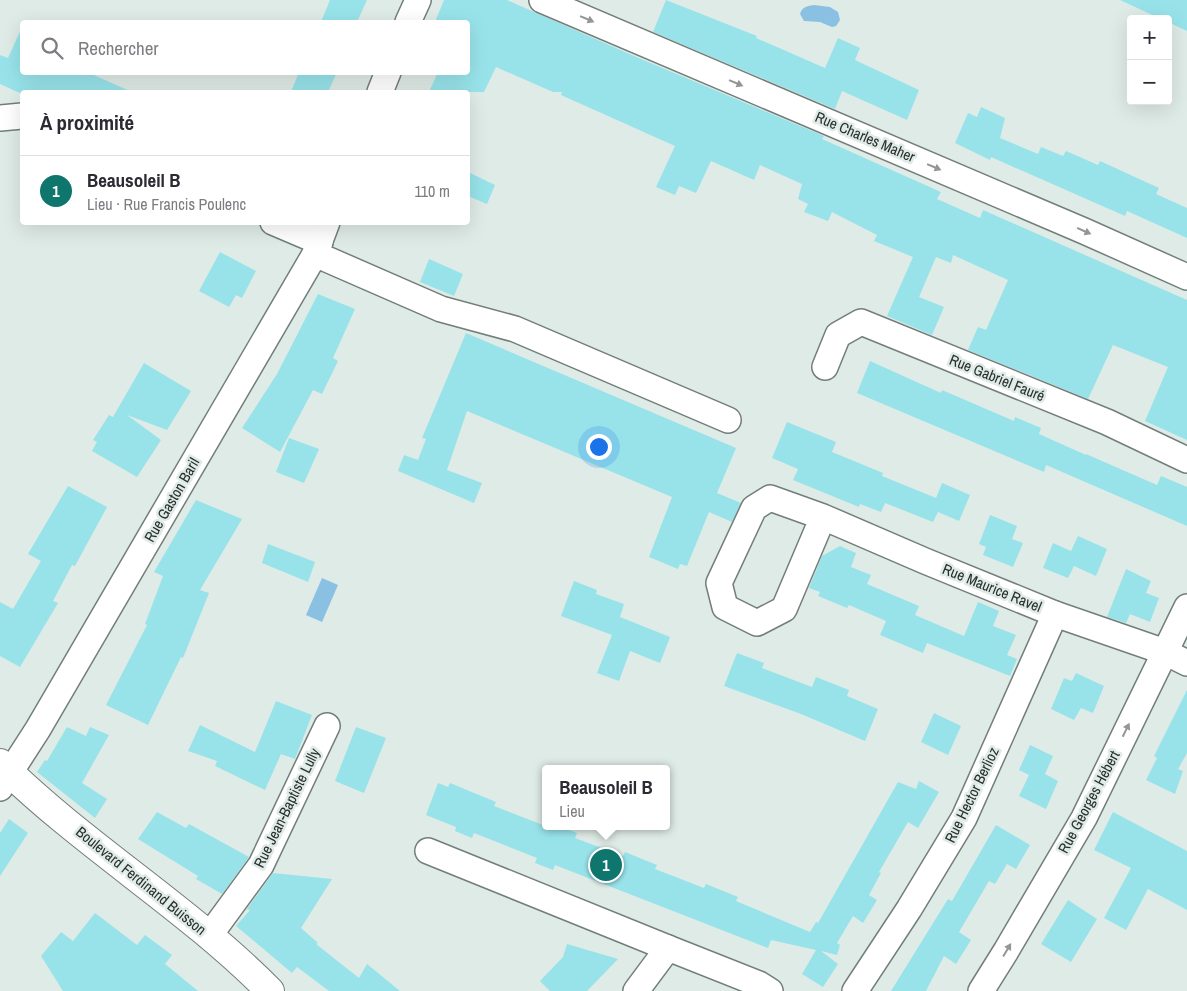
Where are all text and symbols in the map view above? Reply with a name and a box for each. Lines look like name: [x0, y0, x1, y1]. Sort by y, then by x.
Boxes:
map controls: [1127, 15, 1172, 105]
button: +: [1127, 15, 1172, 60]
one-way arrow: [580, 16, 594, 24]
search box: [20, 20, 470, 75]
icon: search: [38, 34, 66, 62]
text: Rechercher: [78, 35, 159, 61]
button: −: [1127, 60, 1172, 105]
one-way arrow: [729, 79, 743, 87]
street label: Rue Charles Maher: [812, 106, 918, 167]
text: À proximité: [40, 108, 134, 137]
one-way arrow: [927, 163, 941, 171]
text: Beausoleil B: [87, 167, 181, 193]
text: 1: [52, 180, 60, 202]
text: 110 m: [414, 180, 450, 202]
text: Lieu · Rue Francis Poulenc: [87, 193, 246, 215]
one-way arrow: [1076, 227, 1091, 235]
street label: Rue Gabriel Fauré: [946, 349, 1048, 406]
your location: [586, 434, 612, 460]
street label: Rue Gaston Baril: [139, 454, 204, 546]
street label: Rue Maurice Ravel: [939, 558, 1045, 617]
one-way arrow: [1122, 723, 1131, 738]
street label: Rue Hector Berlioz: [939, 743, 1004, 846]
street label: Rue Jean-Baptiste Lully: [248, 744, 325, 871]
street label: Rue Georges Hébert: [1053, 746, 1125, 857]
popup: [542, 765, 670, 830]
text: Beausoleil B: [559, 774, 653, 800]
text: Lieu: [559, 800, 585, 822]
street label: Boulevard Ferdinand Buisson: [72, 821, 211, 940]
pin: 1: [590, 846, 622, 884]
one-way arrow: [1002, 943, 1011, 956]

